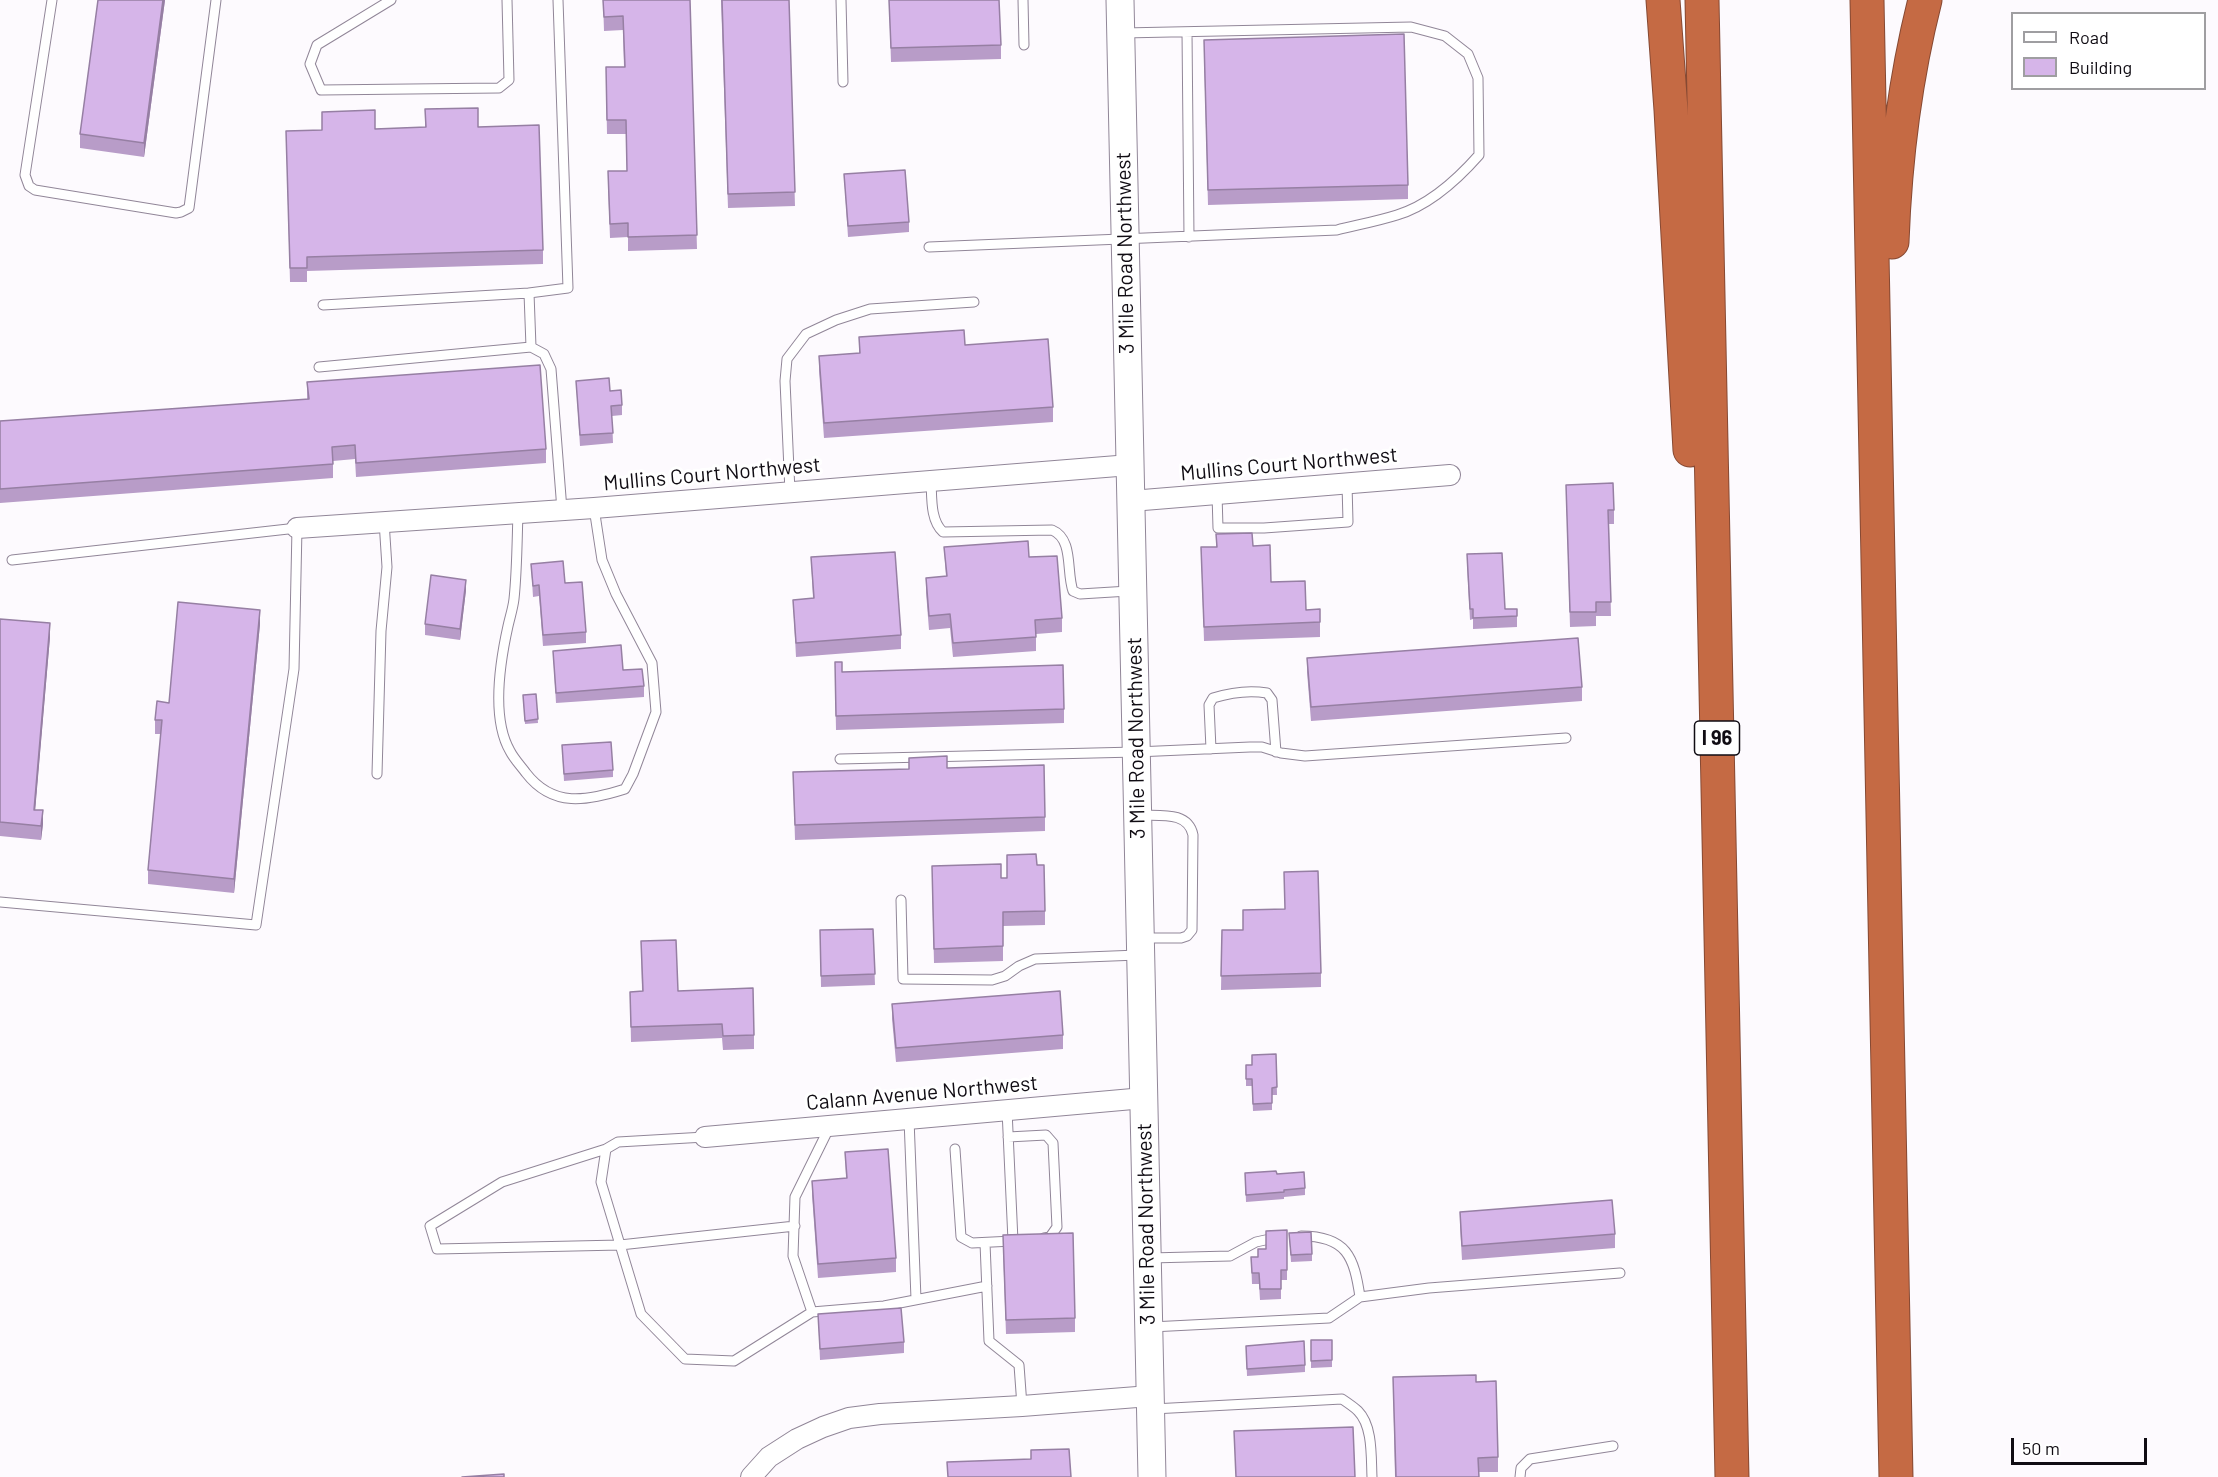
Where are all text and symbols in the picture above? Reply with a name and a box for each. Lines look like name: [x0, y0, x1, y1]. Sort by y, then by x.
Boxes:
legend: [2011, 12, 2206, 90]
text: Road: [2069, 26, 2109, 48]
text: Building: [2069, 56, 2132, 78]
street label: 3 Mile Road Northwest: [1111, 152, 1139, 354]
street label: Mullins Court Northwest: [1179, 442, 1399, 486]
street label: Mullins Court Northwest: [602, 452, 822, 496]
street label: 3 Mile Road Northwest: [1122, 637, 1150, 839]
road number: I 96: [1694, 721, 1740, 755]
street label: Calann Avenue Northwest: [805, 1070, 1039, 1116]
street label: 3 Mile Road Northwest: [1132, 1123, 1160, 1325]
scale bar: [2014, 1426, 2150, 1464]
text: 50 m: [2022, 1437, 2060, 1459]

